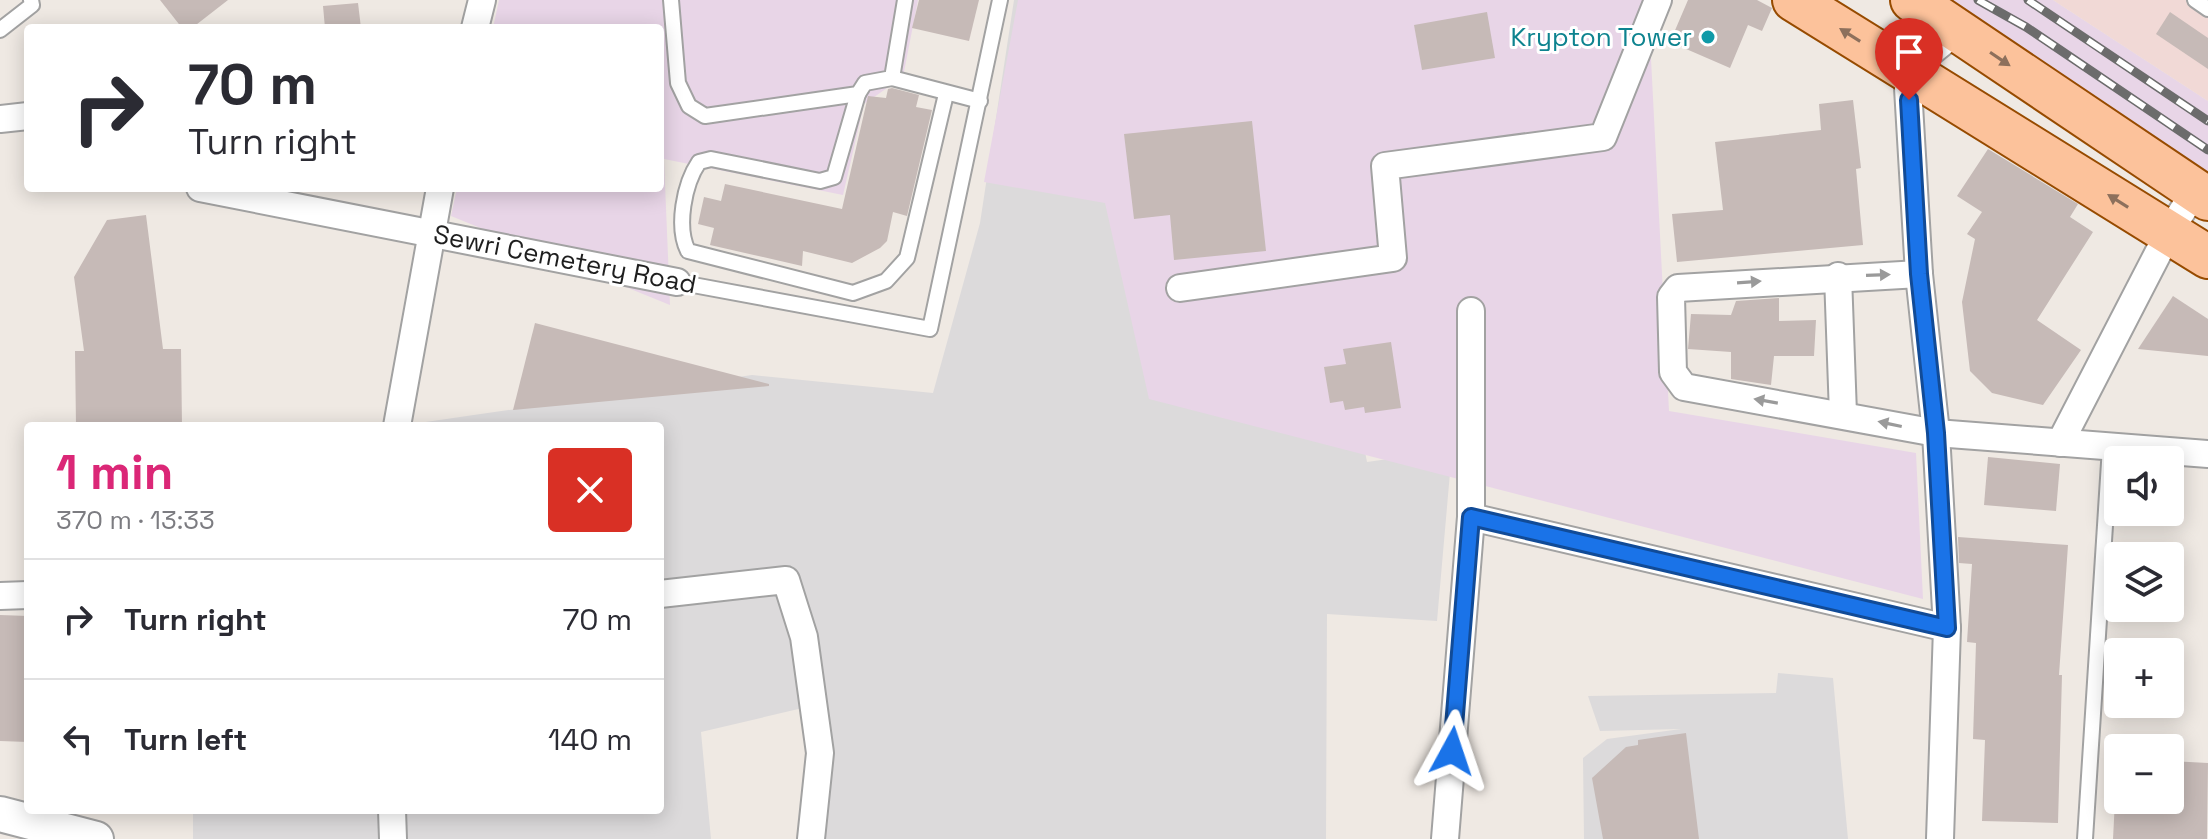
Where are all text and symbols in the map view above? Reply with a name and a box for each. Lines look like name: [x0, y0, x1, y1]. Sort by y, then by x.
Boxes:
pin: [1875, 18, 1943, 100]
place label: Krypton Tower: [1510, 20, 1692, 54]
one-way arrow: [1839, 27, 1860, 42]
marker: Krypton Tower: [1699, 28, 1717, 46]
icon: arrive: [1887, 30, 1931, 74]
text: 70 m: [188, 49, 317, 120]
one-way arrow: [1990, 51, 2011, 66]
icon: right: [56, 56, 160, 160]
text: Turn right: [188, 119, 357, 165]
one-way arrow: [2107, 195, 2129, 209]
street label: Sewri Cemetery Road: [431, 217, 699, 301]
one-way arrow: [1866, 268, 1891, 281]
one-way arrow: [1737, 275, 1762, 288]
one-way arrow: [1754, 394, 1779, 406]
one-way arrow: [1877, 417, 1902, 430]
text: 1 min: [56, 442, 173, 503]
map controls: [2104, 446, 2184, 814]
button: sound: [2104, 446, 2184, 526]
button: close: [548, 448, 632, 532]
text: 370 m · 13:33: [56, 503, 215, 537]
button: layers: [2104, 542, 2184, 622]
icon: right: [56, 597, 100, 641]
text: Turn right: [124, 600, 267, 639]
text: 70 m: [563, 600, 632, 639]
button: +: [2104, 638, 2184, 718]
position arrow: [1410, 709, 1494, 793]
icon: left: [56, 717, 100, 761]
text: Turn left: [124, 720, 247, 759]
text: 140 m: [548, 720, 632, 759]
button: −: [2104, 734, 2184, 814]

